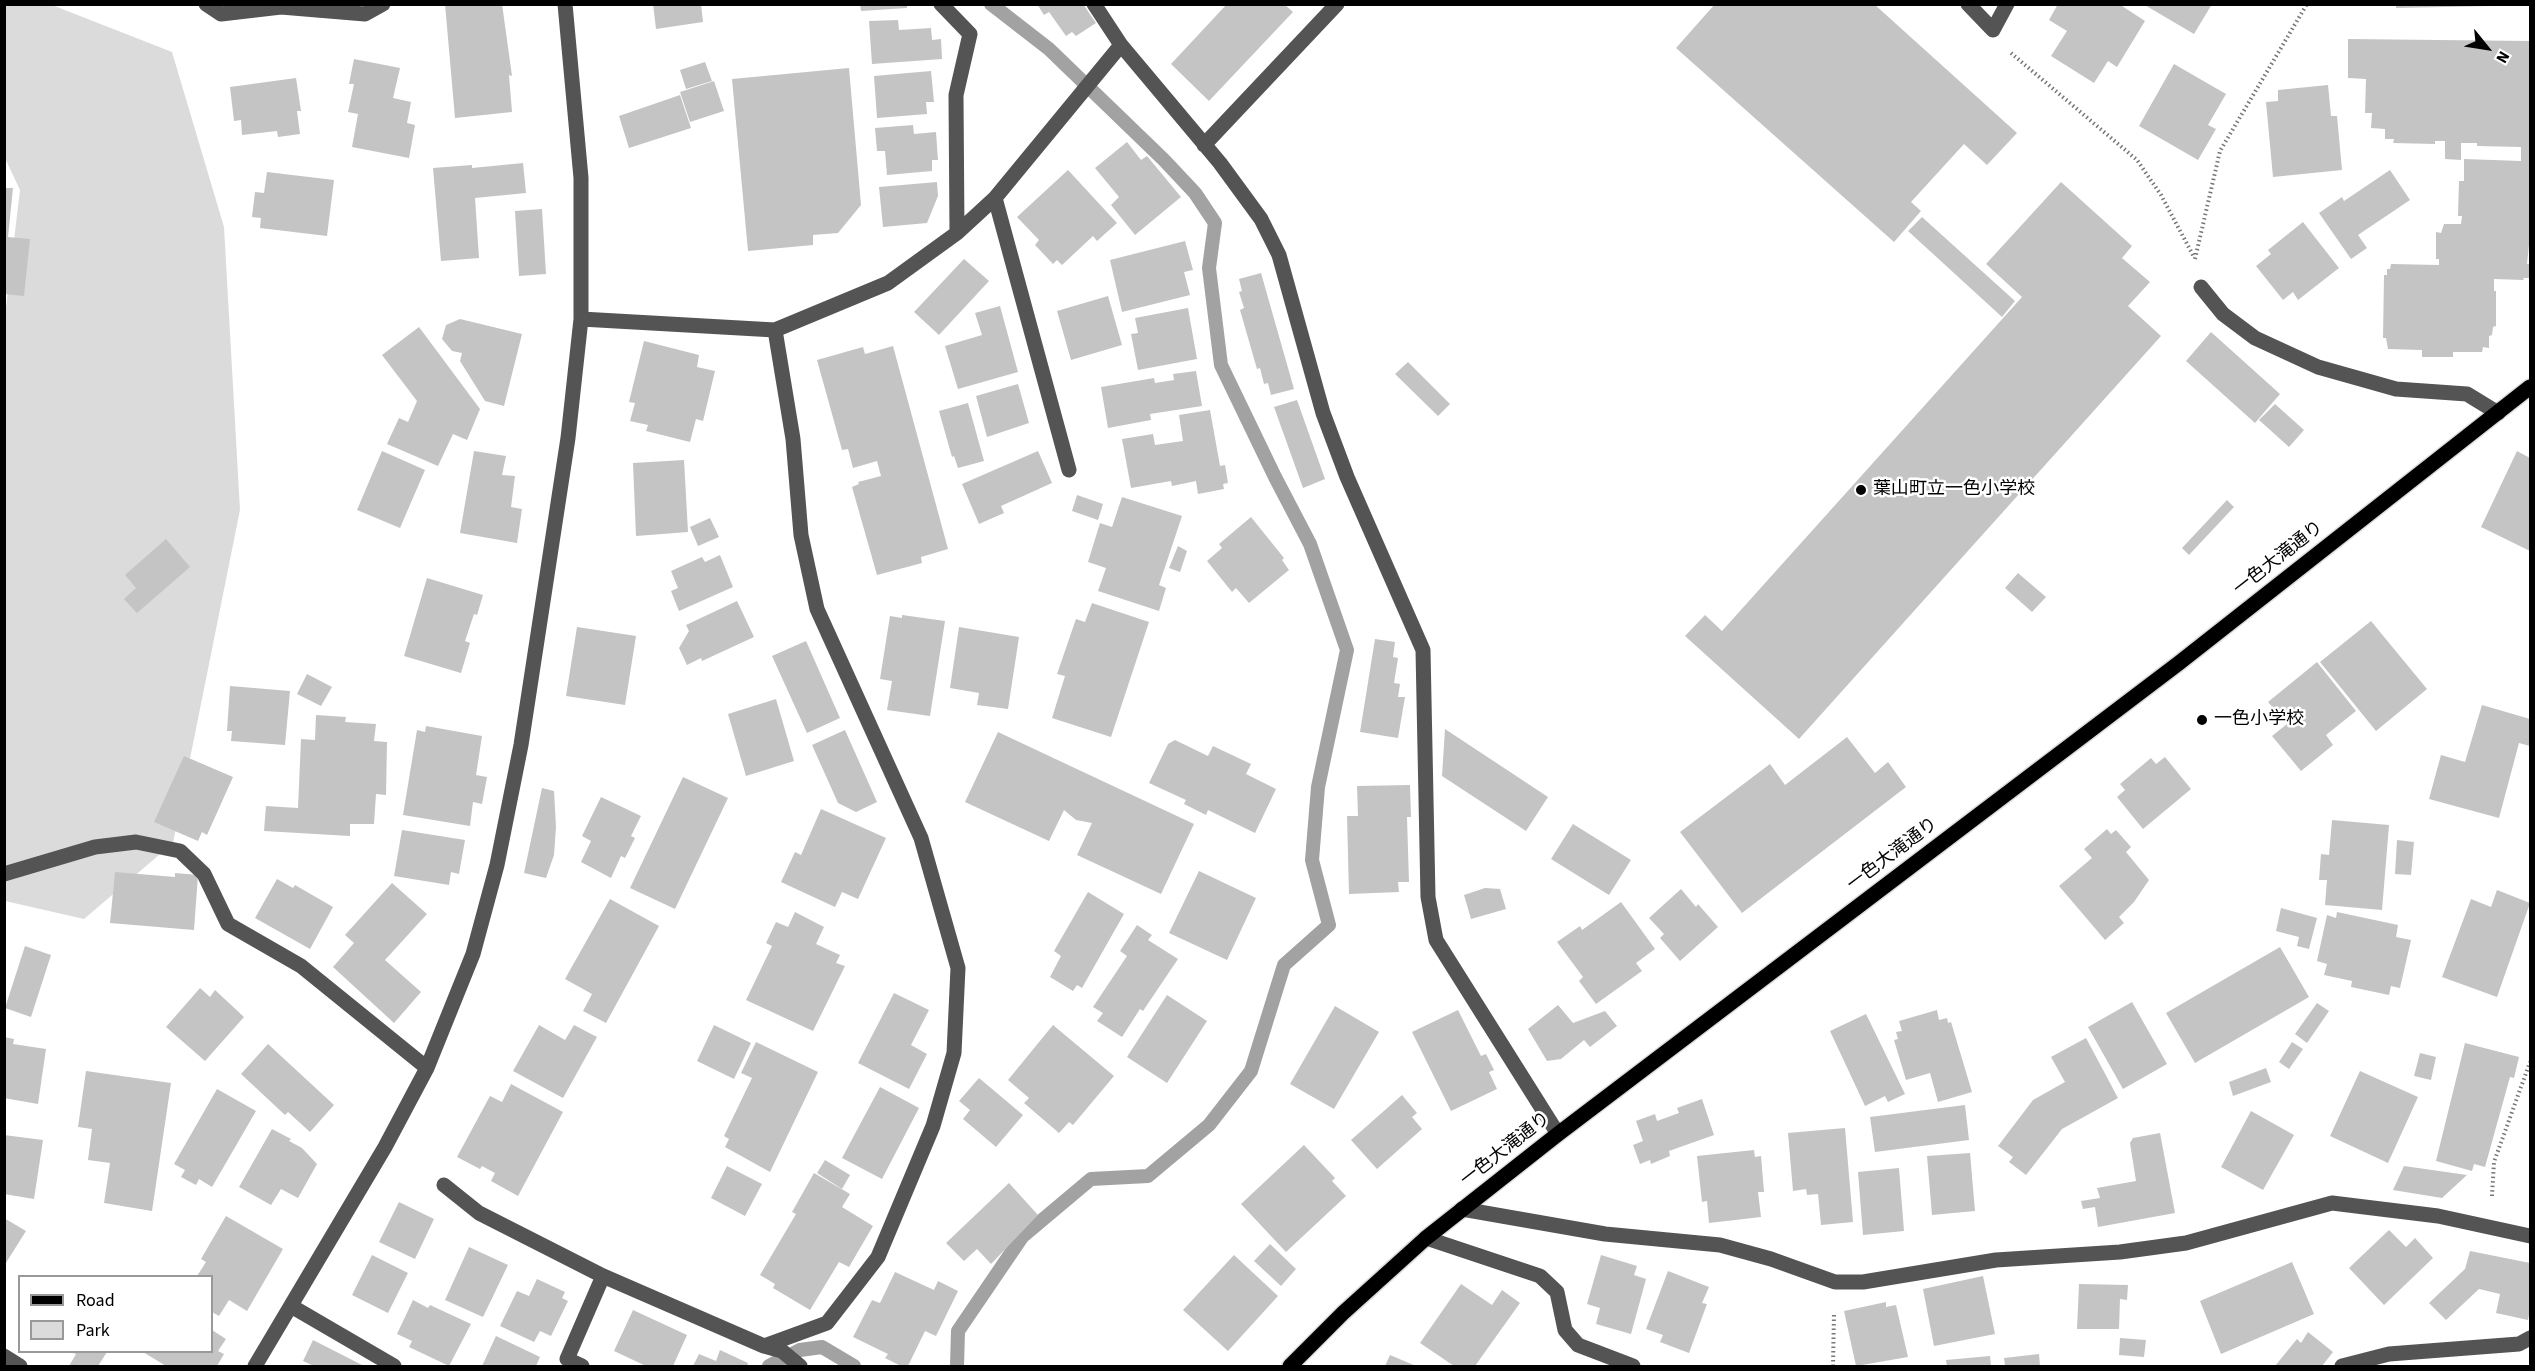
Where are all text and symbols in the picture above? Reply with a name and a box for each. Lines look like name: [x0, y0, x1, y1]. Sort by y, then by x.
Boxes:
north arrow: [2457, 18, 2517, 78]
text: N: [2490, 47, 2515, 67]
place label: 葉山町立一色小学校: [1873, 479, 2035, 501]
marker: 葉山町立一色小学校: [1854, 483, 1868, 497]
street label: 一色大滝通り: [2230, 517, 2328, 601]
place label: 一色小学校: [2214, 709, 2304, 731]
marker: 一色小学校: [2195, 713, 2209, 727]
street label: 一色大滝通り: [1843, 814, 1943, 896]
street label: 一色大滝通り: [1457, 1108, 1555, 1192]
legend: [18, 1275, 213, 1353]
text: Road: [76, 1288, 115, 1313]
text: Park: [76, 1318, 110, 1343]

